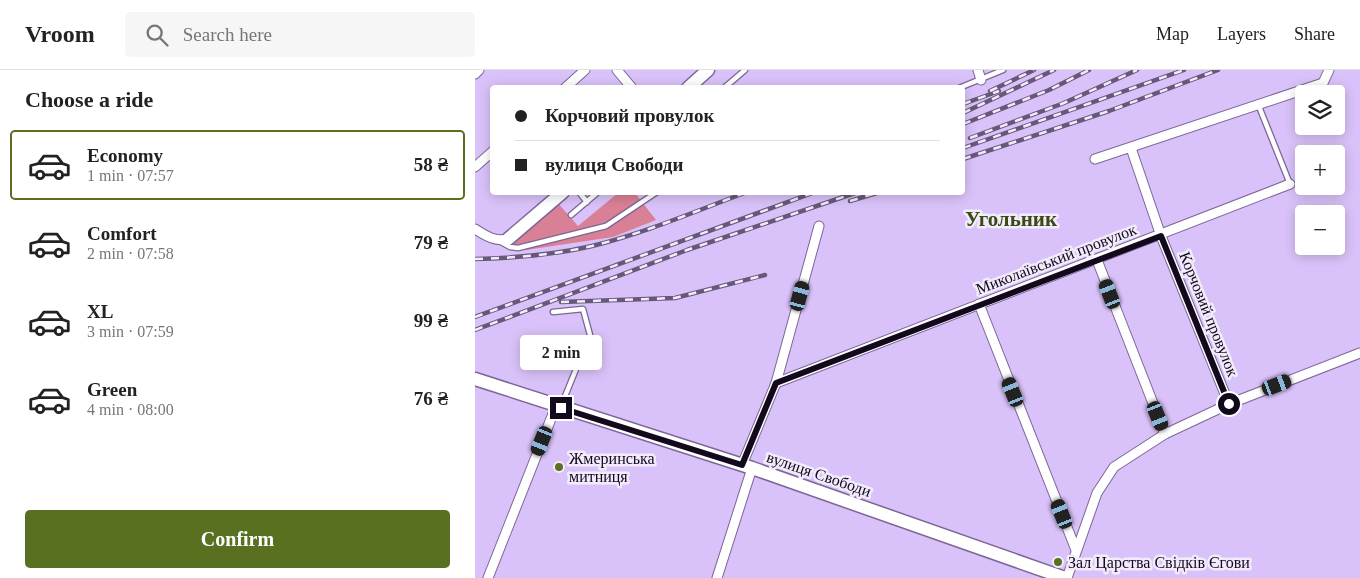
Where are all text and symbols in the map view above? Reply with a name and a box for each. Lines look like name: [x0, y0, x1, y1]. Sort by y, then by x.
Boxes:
search box: [125, 12, 475, 57]
text: Vroom: [25, 21, 95, 47]
icon: search: [143, 21, 171, 49]
text: Search here: [183, 24, 272, 45]
text: Map: [1156, 24, 1189, 44]
text: Layers: [1217, 24, 1266, 44]
text: Share: [1294, 24, 1335, 44]
map controls: [1295, 85, 1345, 255]
button: layers: [1295, 85, 1345, 135]
text: Choose a ride: [25, 87, 153, 112]
text: Корчовий провулок: [545, 105, 714, 126]
icon: car: [27, 143, 72, 188]
text: Economy: [87, 145, 163, 166]
button: +: [1295, 145, 1345, 195]
text: 58 ₴: [414, 154, 448, 175]
text: вулиця Свободи: [545, 154, 683, 175]
text: 1 min · 07:57: [87, 167, 174, 184]
button: −: [1295, 205, 1345, 255]
district label: Угольник: [965, 207, 1058, 231]
street label: Миколаївський провулок: [973, 220, 1139, 298]
icon: car: [27, 221, 72, 266]
text: Comfort: [87, 223, 157, 244]
text: 79 ₴: [414, 232, 448, 253]
text: 2 min · 07:58: [87, 245, 174, 262]
street label: Корчовий провулок: [1175, 249, 1242, 379]
car: [1097, 277, 1122, 311]
car: [788, 280, 811, 312]
icon: car: [27, 299, 72, 344]
text: XL: [87, 301, 113, 322]
text: 99 ₴: [414, 310, 448, 331]
text: 3 min · 07:59: [87, 323, 174, 340]
callout: 2 min: [520, 336, 602, 370]
text: 2 min: [542, 344, 580, 361]
car: [1260, 373, 1293, 397]
car: [1000, 375, 1025, 409]
icon: car: [27, 377, 72, 422]
text: Green: [87, 379, 137, 400]
text: 76 ₴: [414, 388, 448, 409]
route start: [1218, 393, 1240, 415]
route end: [550, 397, 572, 419]
car: [1145, 399, 1170, 433]
text: 4 min · 08:00: [87, 401, 174, 418]
car: [529, 424, 554, 458]
street label: вулиця Свободи: [764, 448, 874, 501]
place label: Жмеринська митниця: [569, 450, 655, 486]
marker: Жмеринська митниця: [553, 461, 565, 473]
car: [1049, 497, 1074, 531]
button: Confirm: [25, 510, 450, 568]
place label: Зал Царства Свідків Єгови: [1068, 554, 1250, 572]
marker: Зал Царства Свідків Єгови: [1052, 556, 1064, 568]

